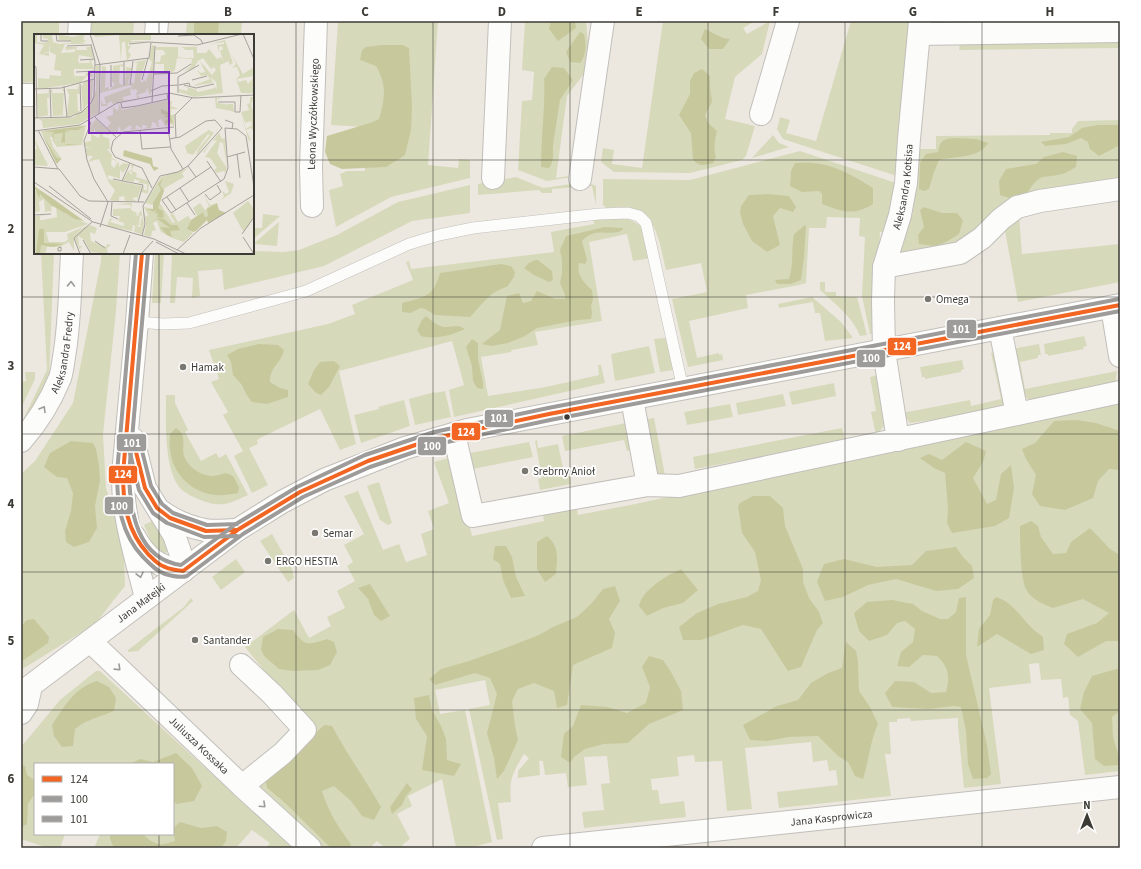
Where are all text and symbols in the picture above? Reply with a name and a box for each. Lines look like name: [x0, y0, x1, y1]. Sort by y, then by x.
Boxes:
text: A: [86, 3, 95, 21]
text: B: [224, 3, 232, 21]
text: C: [361, 3, 369, 21]
text: D: [498, 3, 506, 21]
text: E: [635, 3, 643, 21]
text: F: [773, 3, 780, 21]
text: G: [909, 3, 917, 21]
text: H: [1046, 3, 1054, 21]
inset map: [34, 34, 254, 254]
street label: Leona Wyczółkowskiego: [304, 58, 323, 170]
text: 1: [8, 82, 15, 100]
street label: Aleksandra Kotsisa: [889, 143, 917, 231]
text: 2: [8, 220, 15, 238]
one-way arrow: [66, 281, 75, 287]
place label: Omega: [936, 292, 969, 307]
marker: Omega: [923, 294, 933, 304]
street label: Aleksandra Fredry: [47, 311, 77, 396]
line badge: 101: [946, 319, 977, 339]
text: 101: [952, 322, 970, 337]
line badge: 124: [887, 337, 917, 356]
text: 124: [893, 339, 911, 354]
line badge: 100: [856, 349, 886, 368]
text: 100: [862, 351, 880, 366]
text: 3: [8, 357, 15, 375]
place label: Hamak: [191, 360, 224, 375]
marker: Hamak: [178, 362, 188, 372]
one-way arrow: [39, 406, 46, 413]
line badge: 101: [484, 409, 514, 428]
text: 101: [490, 411, 508, 426]
unlabelled marker: [562, 412, 572, 422]
line badge: 124: [451, 422, 481, 441]
text: 124: [457, 425, 475, 440]
line badge: 101: [116, 433, 147, 452]
text: 101: [123, 436, 141, 451]
line badge: 100: [417, 436, 447, 456]
text: 100: [423, 439, 441, 454]
place label: Srebrny Anioł: [533, 464, 596, 479]
line badge: 124: [108, 465, 138, 484]
marker: Srebrny Anioł: [520, 466, 530, 476]
text: 124: [114, 467, 132, 482]
text: 4: [8, 495, 15, 513]
line badge: 100: [104, 496, 134, 515]
text: 100: [110, 499, 128, 514]
place label: Semar: [323, 526, 353, 541]
marker: Semar: [310, 528, 320, 538]
place label: ERGO HESTIA: [276, 554, 338, 569]
marker: ERGO HESTIA: [263, 556, 273, 566]
one-way arrow: [135, 571, 144, 578]
street label: Jana Matejki: [113, 580, 169, 626]
text: 5: [8, 632, 15, 650]
place label: Santander: [203, 633, 251, 648]
marker: Santander: [190, 635, 200, 645]
one-way arrow: [113, 663, 121, 670]
street label: Juliusza Kossaka: [166, 713, 232, 778]
legend: [34, 763, 174, 835]
text: 6: [8, 770, 15, 788]
text: 124: [70, 771, 88, 788]
text: 100: [70, 791, 88, 808]
north arrow: [1067, 795, 1107, 835]
text: N: [1083, 798, 1091, 813]
one-way arrow: [258, 800, 266, 808]
street label: Jana Kasprowicza: [790, 806, 873, 830]
text: 101: [70, 811, 88, 828]

